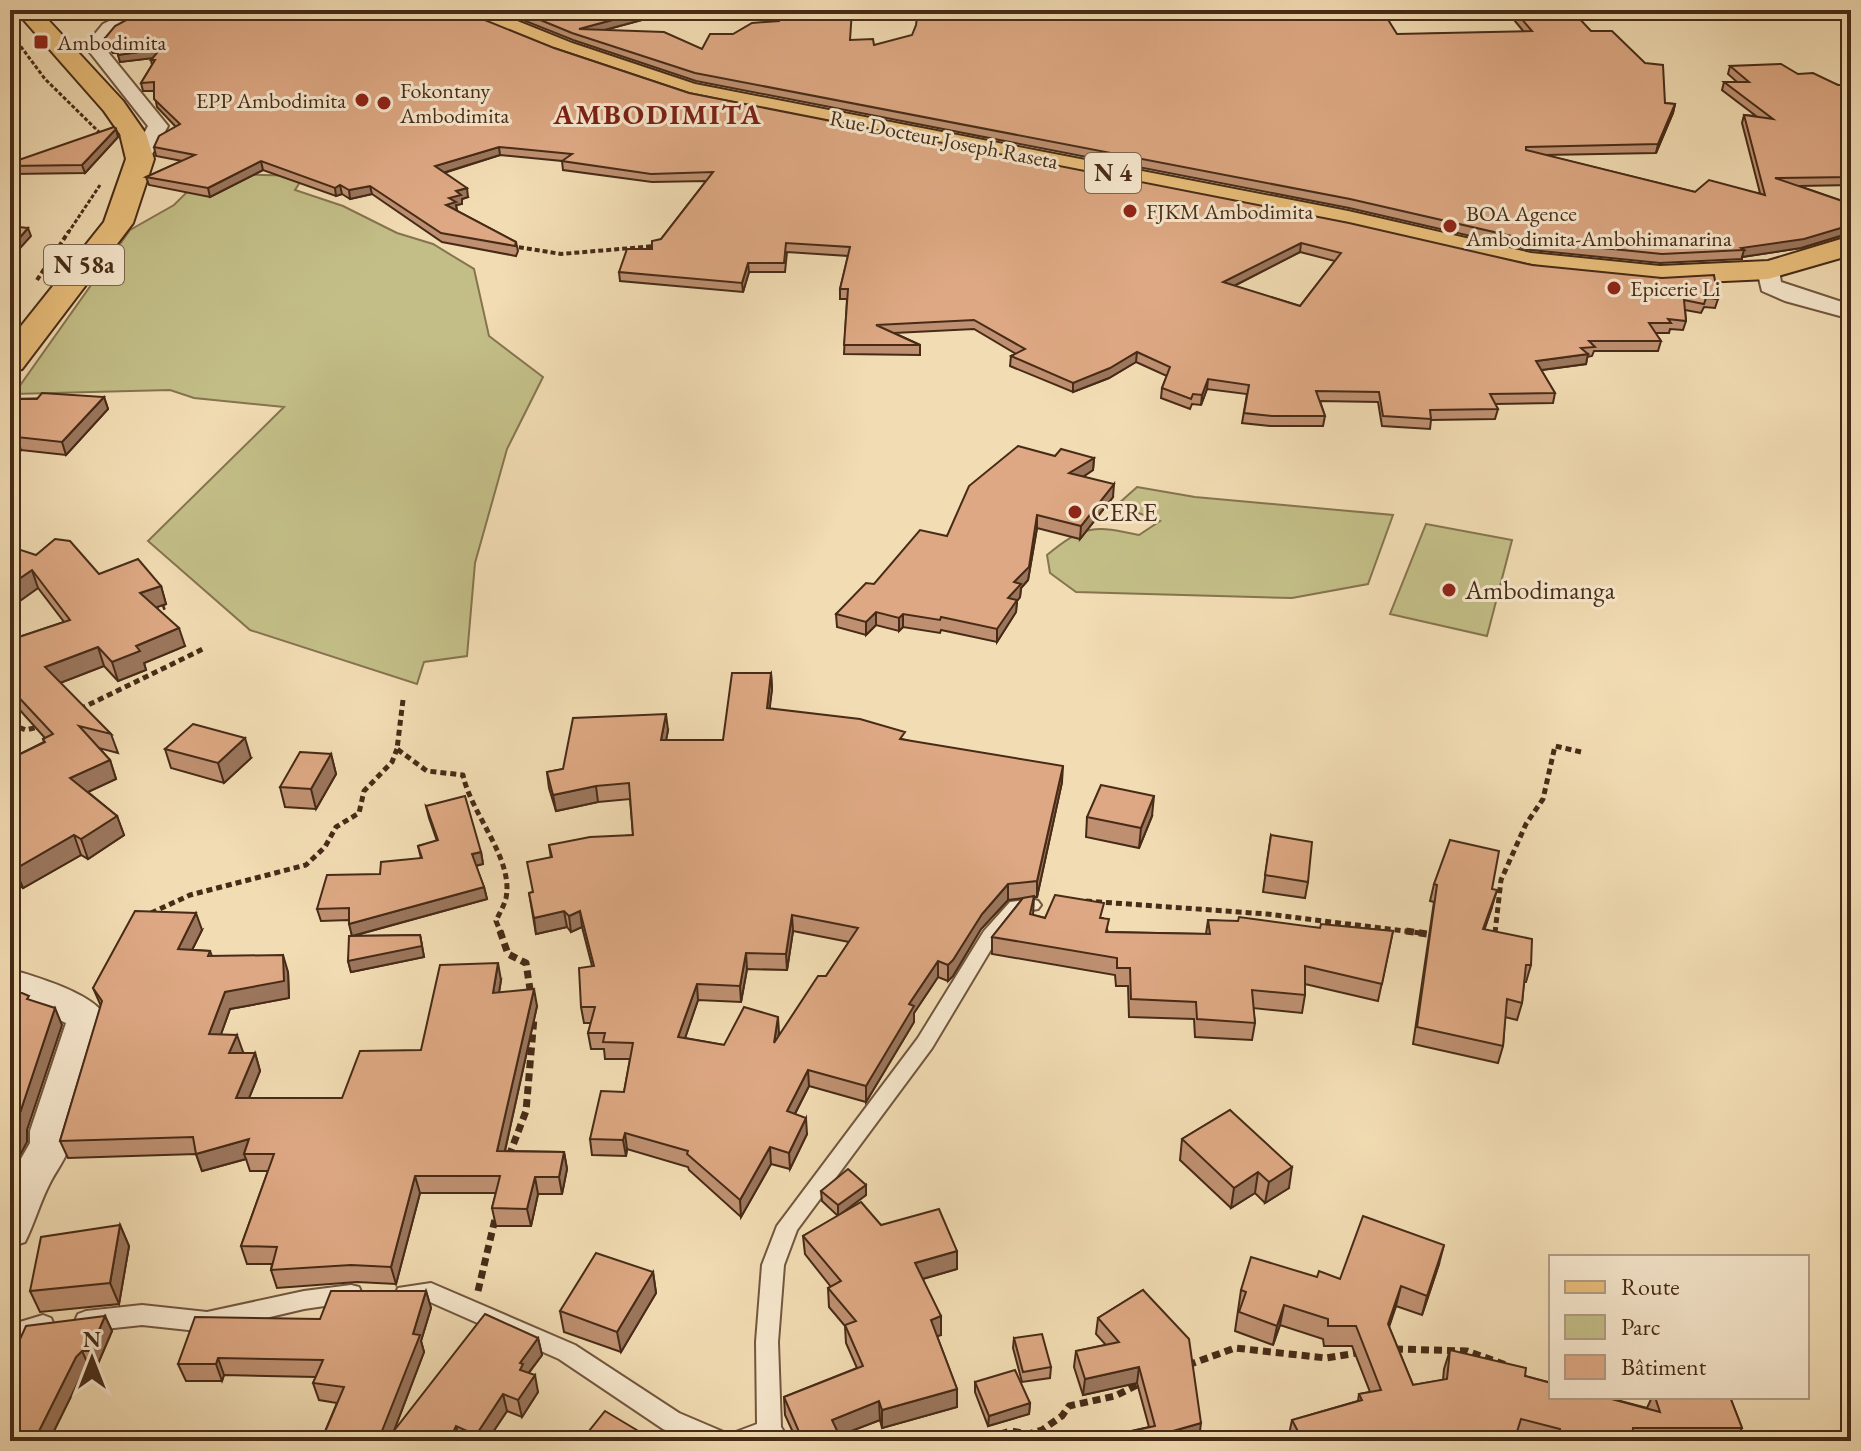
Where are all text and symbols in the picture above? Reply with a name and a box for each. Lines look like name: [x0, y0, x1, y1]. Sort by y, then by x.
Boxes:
place label: Ambodimita: [56, 28, 166, 57]
marker: Ambodimita: [32, 33, 50, 51]
place label: Fokontany Ambodimita: [399, 76, 509, 130]
place label: EPP Ambodimita: [196, 86, 346, 115]
marker: EPP Ambodimita: [353, 91, 371, 109]
marker: Fokontany Ambodimita: [375, 94, 393, 112]
district label: AMBODIMITA: [552, 96, 763, 132]
street label: Rue Docteur Joseph Raseta: [827, 103, 1061, 176]
road number: N 4: [1085, 153, 1141, 193]
place label: FJKM Ambodimita: [1146, 197, 1313, 226]
place label: BOA Agence Ambodimita-Ambohimanarina: [1465, 199, 1732, 253]
marker: FJKM Ambodimita: [1121, 202, 1139, 220]
marker: BOA Agence Ambodimita-Ambohimanarina: [1441, 217, 1459, 235]
road number: N 58a: [44, 245, 124, 285]
place label: Epicerie Li: [1630, 274, 1720, 303]
marker: Epicerie Li: [1605, 279, 1623, 297]
place label: CERE: [1091, 495, 1158, 529]
marker: CERE: [1066, 503, 1084, 521]
place label: Ambodimanga: [1464, 573, 1616, 607]
marker: Ambodimanga: [1440, 581, 1458, 599]
legend: [1549, 1255, 1809, 1399]
text: Route: [1621, 1271, 1680, 1302]
text: Parc: [1621, 1311, 1660, 1342]
north arrow: [52, 1319, 132, 1399]
text: N: [83, 1325, 101, 1354]
text: Bâtiment: [1621, 1351, 1707, 1382]

